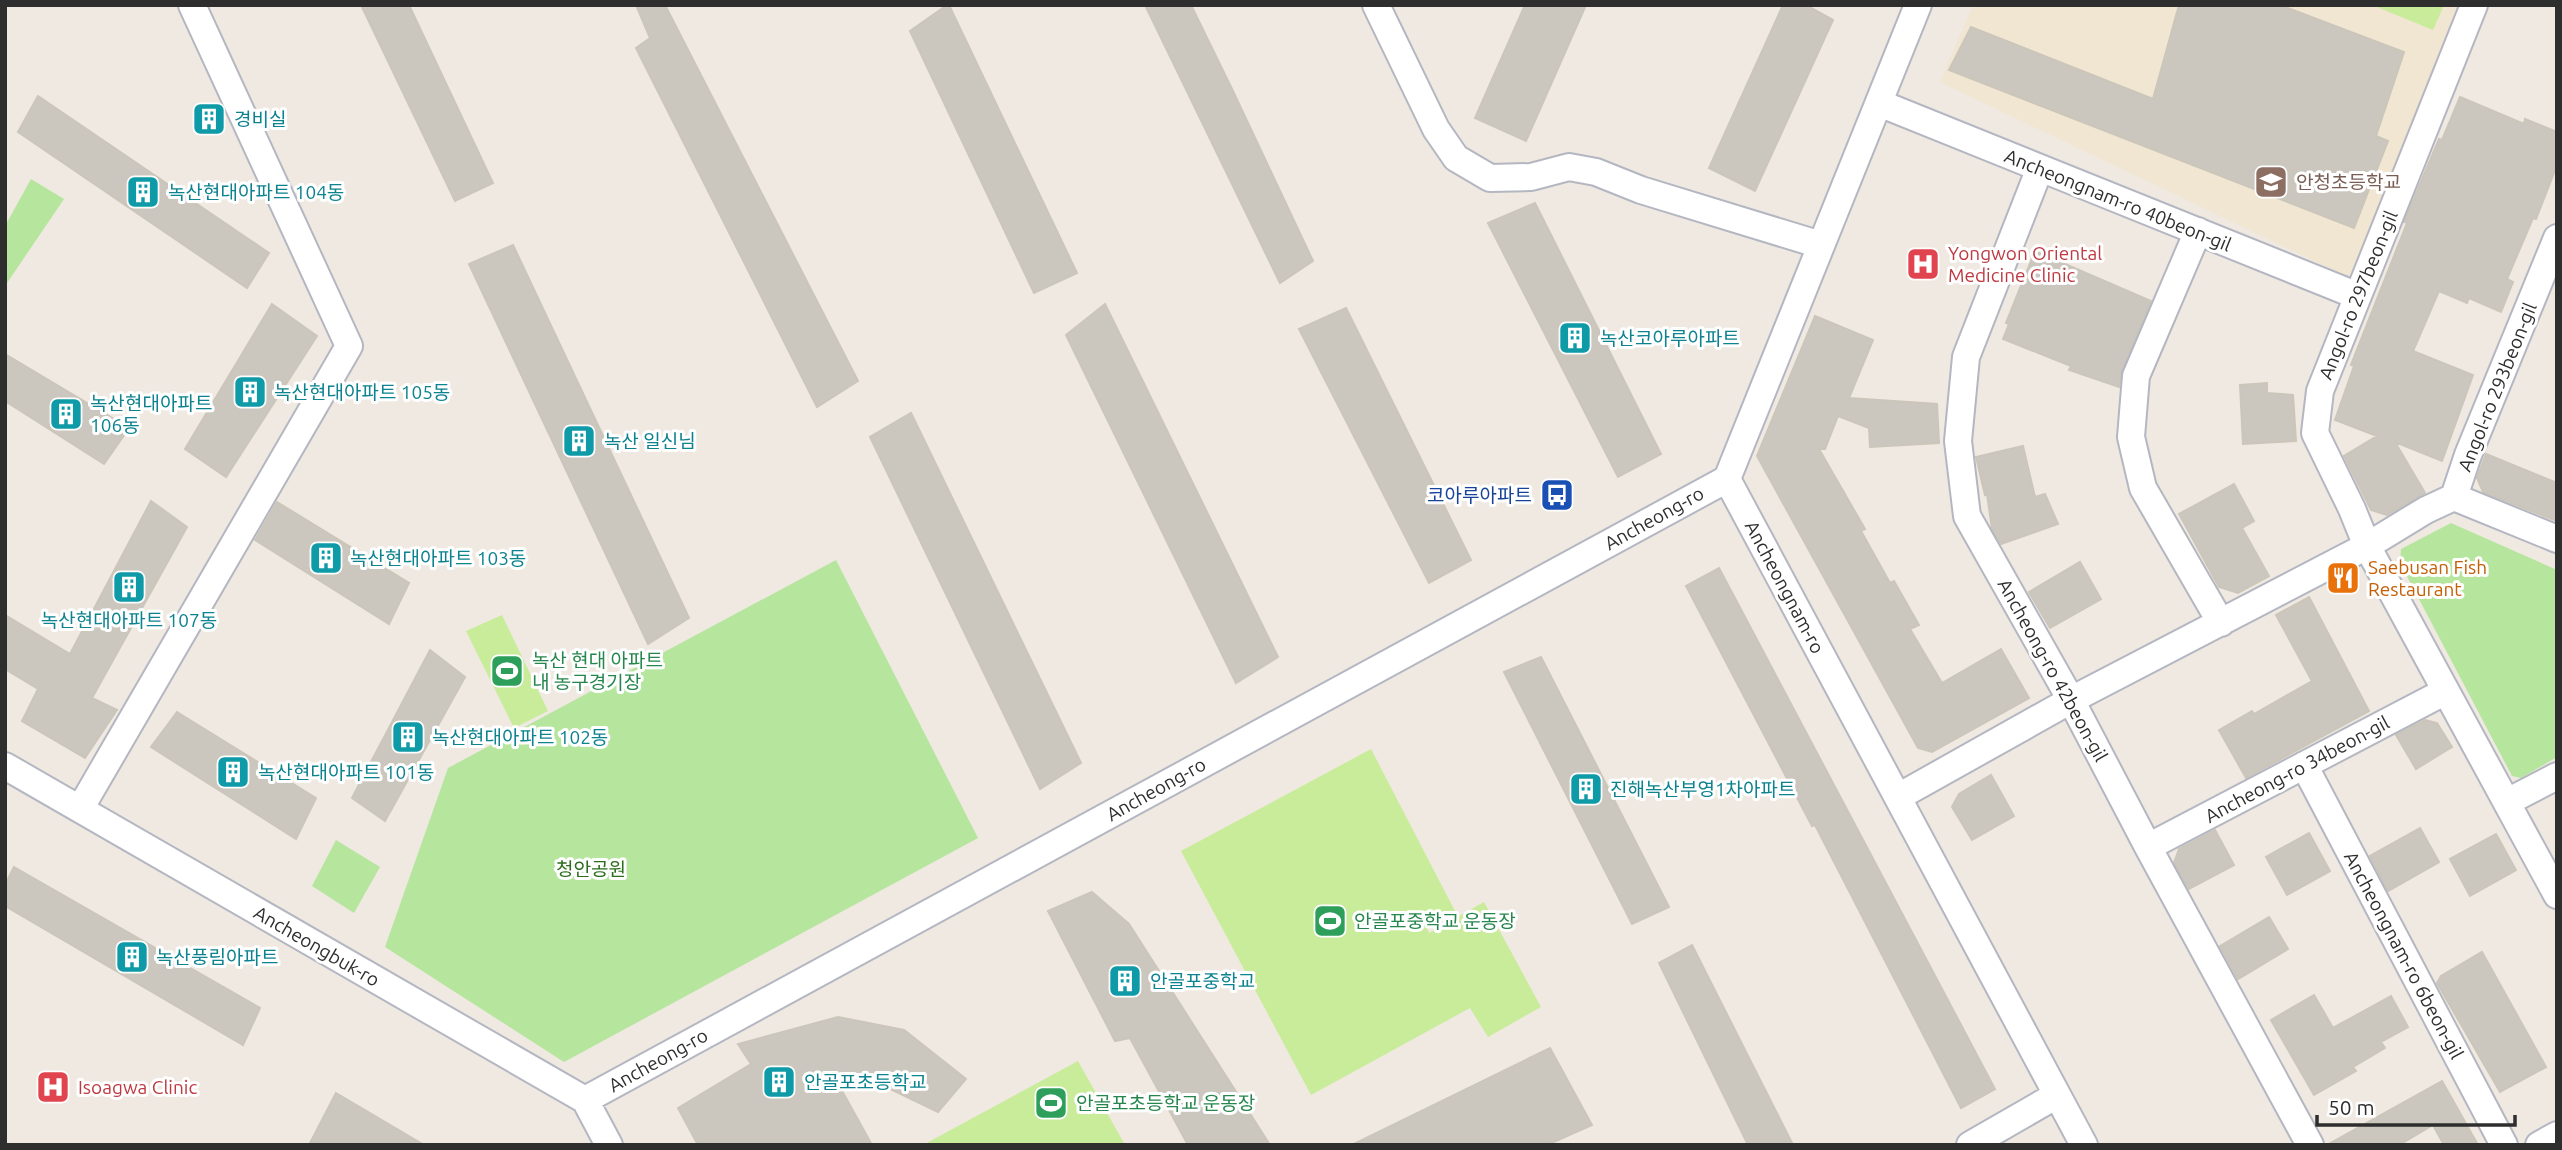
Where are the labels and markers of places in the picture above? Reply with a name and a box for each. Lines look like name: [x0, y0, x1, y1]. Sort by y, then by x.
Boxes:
building icon: 경비실: [190, 100, 228, 138]
place label: 경비실: [234, 108, 286, 130]
school or university icon: 안청초등학교: [2252, 163, 2290, 201]
place label: 안청초등학교: [2296, 171, 2401, 193]
building icon: 녹산현대아파트 104동: [124, 173, 162, 211]
place label: 녹산현대아파트 104동: [168, 181, 344, 203]
place label: Yongwon Oriental Medicine Clinic: [1948, 242, 2102, 286]
hospital icon: Yongwon Oriental Medicine Clinic: [1904, 245, 1942, 283]
building icon: 녹산코아루아파트: [1556, 319, 1594, 357]
place label: 녹산코아루아파트: [1600, 327, 1740, 349]
building icon: 녹산현대아파트 105동: [231, 373, 269, 411]
place label: 녹산현대아파트 105동: [274, 381, 450, 403]
place label: 녹산현대아파트 106동: [90, 392, 212, 436]
building icon: 녹산현대아파트 106동: [47, 395, 85, 433]
building icon: 녹산 일신님: [560, 422, 598, 460]
place label: 녹산 일신님: [604, 430, 696, 452]
bus stop icon: 코아루아파트: [1538, 476, 1576, 514]
place label: 코아루아파트: [1427, 484, 1532, 506]
building icon: 녹산현대아파트 103동: [307, 539, 345, 577]
place label: 녹산현대아파트 103동: [350, 547, 526, 569]
place label: Saebusan Fish Restaurant: [2368, 556, 2487, 600]
restaurant icon: Saebusan Fish Restaurant: [2324, 559, 2362, 597]
building icon: 녹산현대아파트 107동: [110, 568, 148, 606]
place label: 녹산현대아파트 107동: [41, 609, 217, 631]
place label: 녹산 현대 아파트 내 농구경기장: [532, 649, 663, 693]
sports icon: 녹산 현대 아파트 내 농구경기장: [488, 652, 526, 690]
building icon: 녹산현대아파트 102동: [389, 718, 427, 756]
place label: 녹산현대아파트 102동: [432, 726, 608, 748]
building icon: 녹산현대아파트 101동: [214, 753, 252, 791]
place label: 녹산현대아파트 101동: [258, 761, 434, 783]
building icon: 진해녹산부영1차아파트: [1567, 770, 1605, 808]
place label: 진해녹산부영1차아파트: [1610, 778, 1796, 800]
sports icon: 안골포중학교 운동장: [1311, 902, 1349, 940]
place label: 안골포중학교 운동장: [1354, 910, 1516, 932]
building icon: 녹산풍림아파트: [113, 938, 151, 976]
place label: 녹산풍림아파트: [156, 946, 278, 968]
building icon: 안골포중학교: [1106, 962, 1144, 1000]
place label: 안골포중학교: [1150, 970, 1255, 992]
building icon: 안골포초등학교: [760, 1063, 798, 1101]
hospital icon: Isoagwa Clinic: [34, 1068, 72, 1106]
place label: 안골포초등학교: [804, 1071, 926, 1093]
place label: Isoagwa Clinic: [78, 1076, 197, 1098]
sports icon: 안골포초등학교 운동장: [1032, 1084, 1070, 1122]
place label: 안골포초등학교 운동장: [1076, 1092, 1255, 1114]

